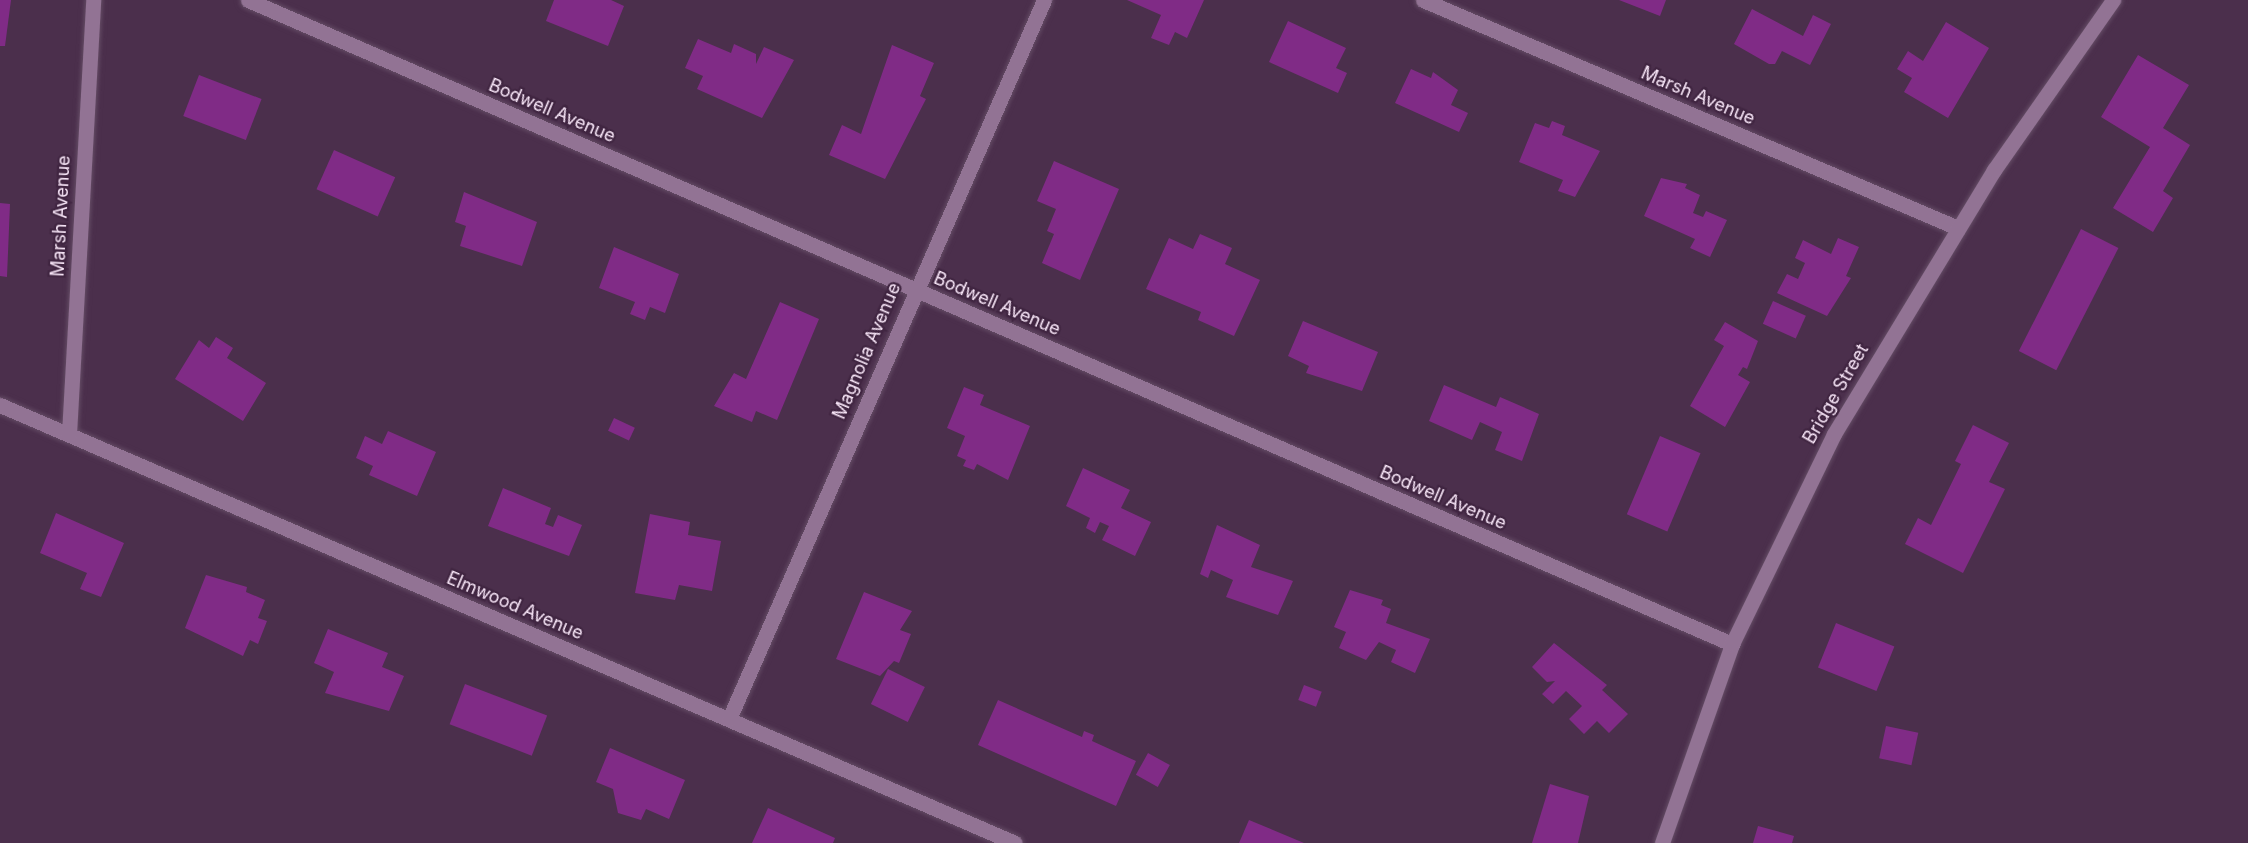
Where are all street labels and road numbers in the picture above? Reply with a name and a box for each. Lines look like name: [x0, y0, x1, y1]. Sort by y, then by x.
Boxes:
street label: Marsh Avenue: [1638, 62, 1758, 130]
street label: Bodwell Avenue: [485, 75, 619, 147]
street label: Marsh Avenue: [47, 155, 75, 277]
street label: Bodwell Avenue: [930, 268, 1064, 340]
street label: Magnolia Avenue: [829, 280, 905, 422]
street label: Bridge Street: [1799, 340, 1873, 448]
street label: Bodwell Avenue: [1376, 462, 1510, 534]
street label: Elmwood Avenue: [443, 567, 587, 645]

